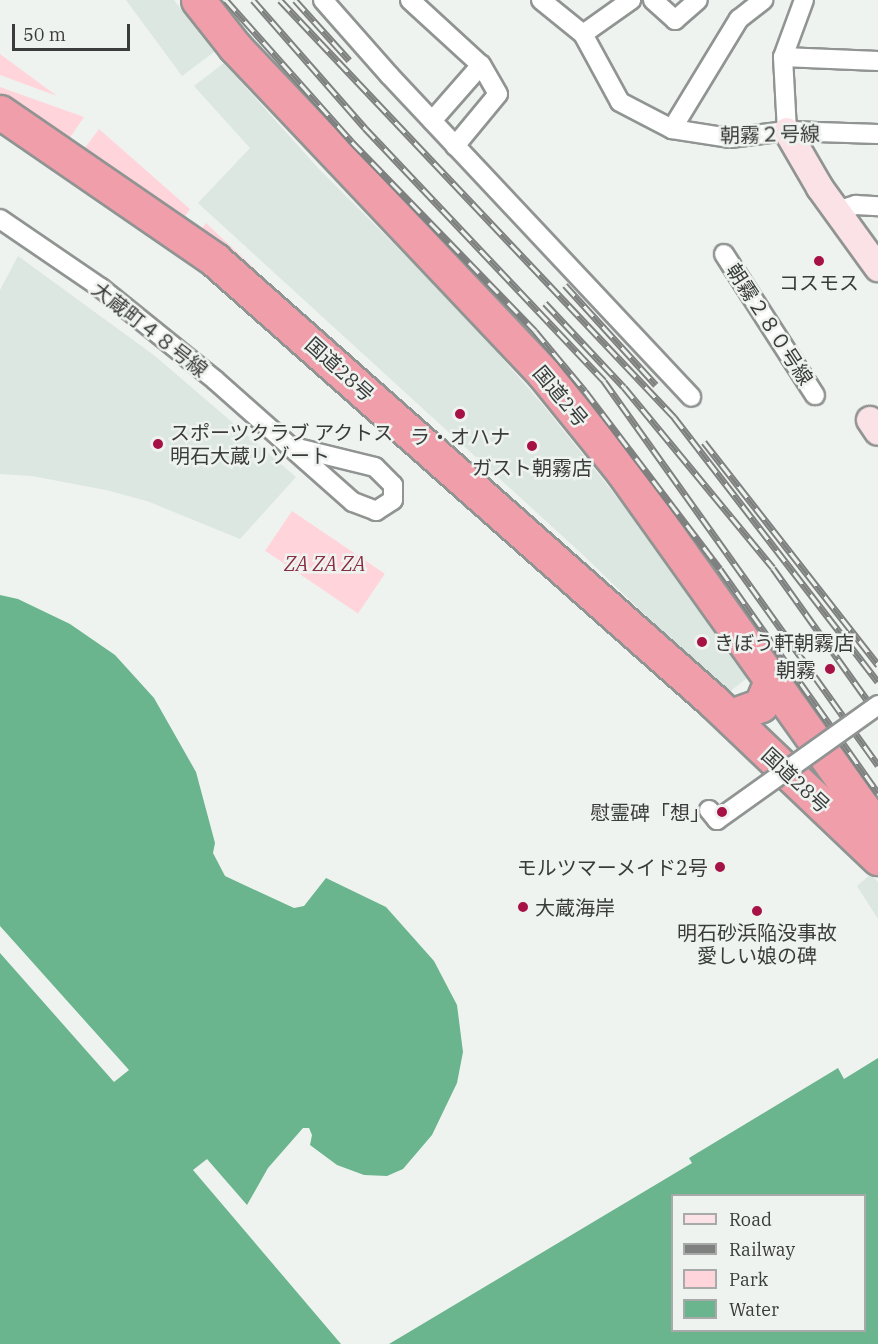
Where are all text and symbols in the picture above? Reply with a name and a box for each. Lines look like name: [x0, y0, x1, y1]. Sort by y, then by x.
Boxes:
scale bar: [15, 12, 134, 50]
text: 50 m: [23, 23, 66, 46]
street label: 朝霧２号線: [720, 121, 820, 147]
marker: コスモス: [812, 254, 826, 268]
street label: 朝霧２８０号線: [722, 259, 818, 389]
place label: コスモス: [779, 270, 859, 294]
street label: 大蔵町４８号線: [87, 276, 213, 382]
street label: 国道28号: [301, 332, 379, 406]
street label: 国道2号: [529, 361, 593, 431]
marker: ラ・オハナ: [453, 407, 467, 421]
place label: スポーツクラブ アクトス 明石大蔵リゾート: [170, 420, 395, 467]
place label: ラ・オハナ: [410, 424, 510, 448]
marker: スポーツクラブ アクトス 明石大蔵リゾート: [151, 437, 165, 451]
marker: ガスト朝霧店: [525, 439, 539, 453]
place label: ガスト朝霧店: [472, 455, 592, 479]
park label: ZA ZA ZA: [284, 551, 366, 575]
place label: きぼう軒朝霧店: [714, 630, 854, 654]
marker: きぼう軒朝霧店: [695, 635, 709, 649]
place label: 朝霧: [776, 657, 816, 681]
marker: 朝霧: [821, 660, 839, 678]
street label: 国道28号: [757, 743, 835, 817]
place label: 慰霊碑「想」: [590, 800, 710, 824]
marker: 慰霊碑「想」: [715, 805, 729, 819]
place label: モルツマーメイド2号: [516, 855, 708, 879]
marker: モルツマーメイド2号: [713, 860, 727, 874]
place label: 大蔵海岸: [535, 895, 615, 919]
marker: 大蔵海岸: [516, 900, 530, 914]
marker: 明石砂浜陥没事故 愛しい娘の碑: [750, 904, 764, 918]
place label: 明石砂浜陥没事故 愛しい娘の碑: [677, 921, 837, 968]
legend: [671, 1194, 866, 1332]
text: Road: [729, 1208, 772, 1231]
text: Railway: [729, 1238, 795, 1261]
text: Park: [729, 1268, 768, 1291]
text: Water: [729, 1298, 779, 1321]

